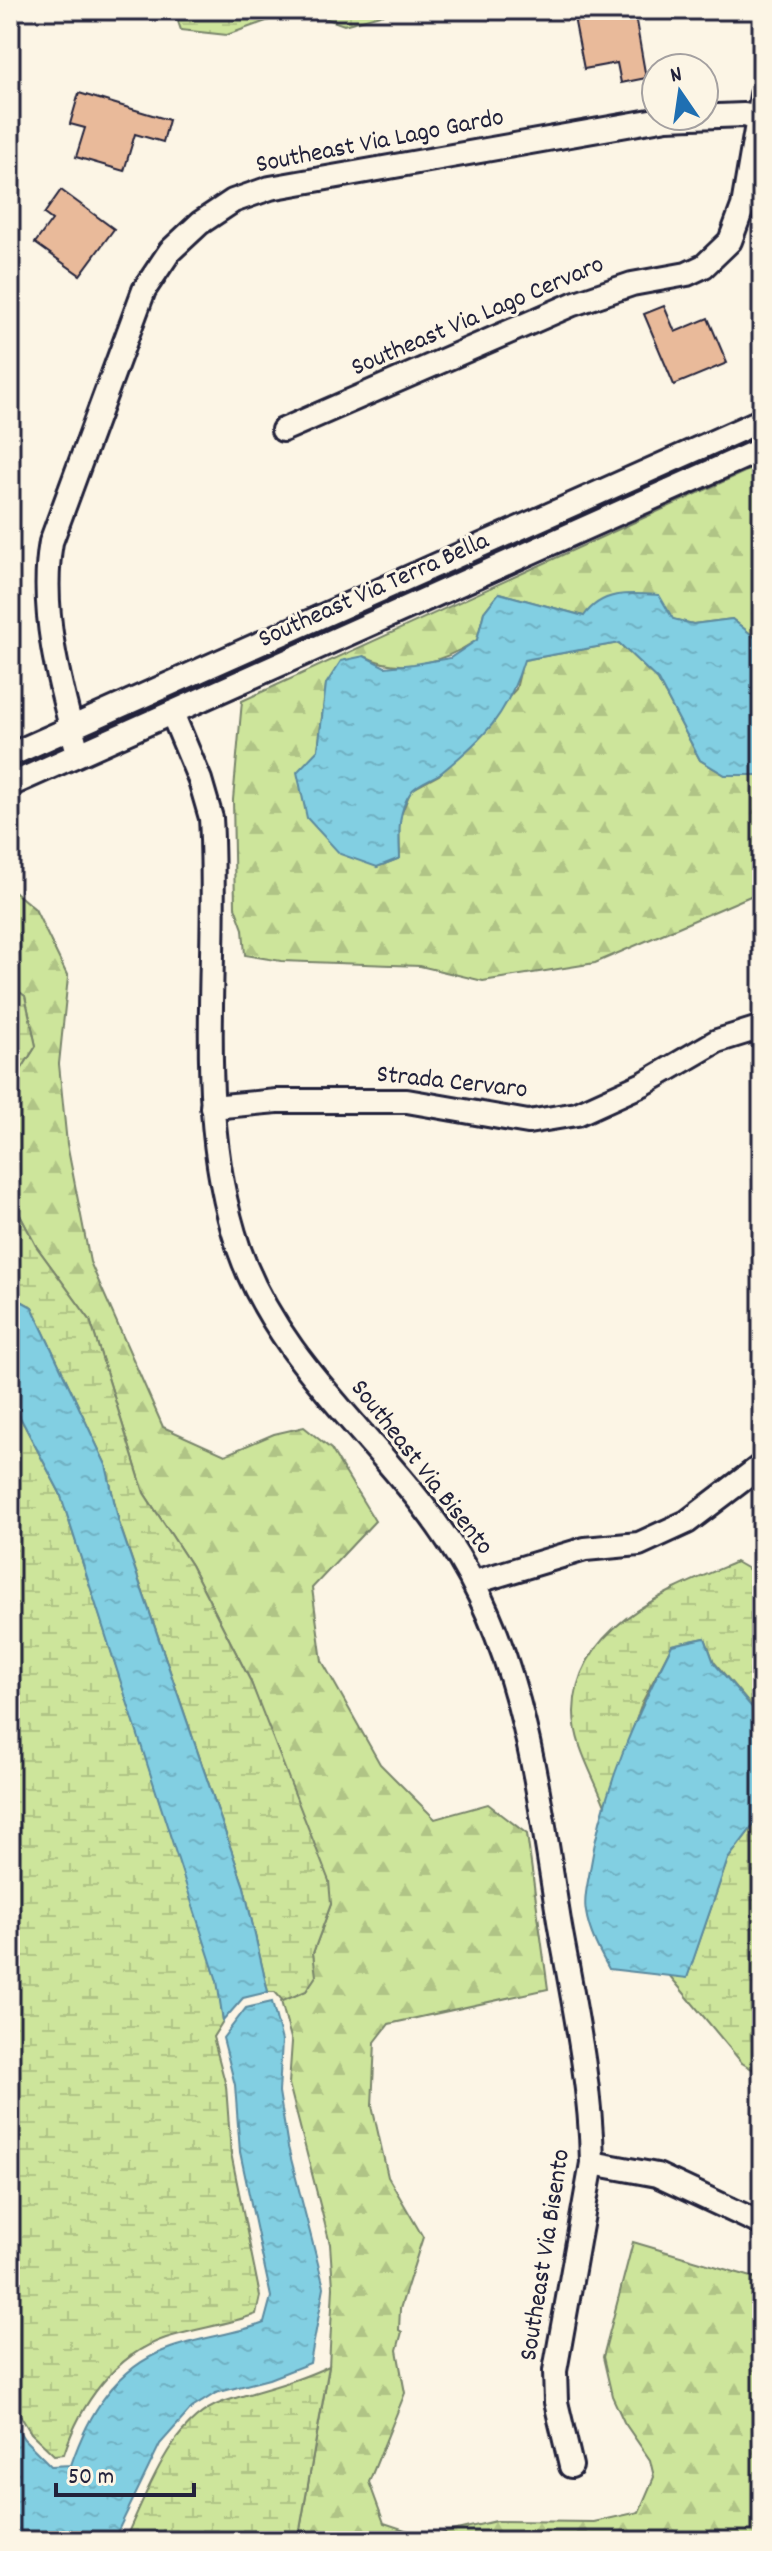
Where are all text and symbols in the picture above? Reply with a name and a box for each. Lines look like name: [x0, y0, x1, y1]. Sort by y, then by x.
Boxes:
north arrow: [640, 52, 720, 132]
text: N: [668, 60, 685, 92]
street label: Southeast Via Lago Gardo: [253, 100, 507, 184]
street label: Southeast Via Lago Cervaro: [346, 247, 610, 387]
street label: Southeast Via Terra Bella: [253, 523, 496, 659]
street label: Strada Cervaro: [375, 1057, 529, 1109]
street label: Southeast Via Bisento: [341, 1372, 501, 1564]
street label: Southeast Via Bisento: [511, 2146, 581, 2364]
scale bar: [56, 2447, 194, 2497]
text: 50 m: [68, 2461, 114, 2495]

